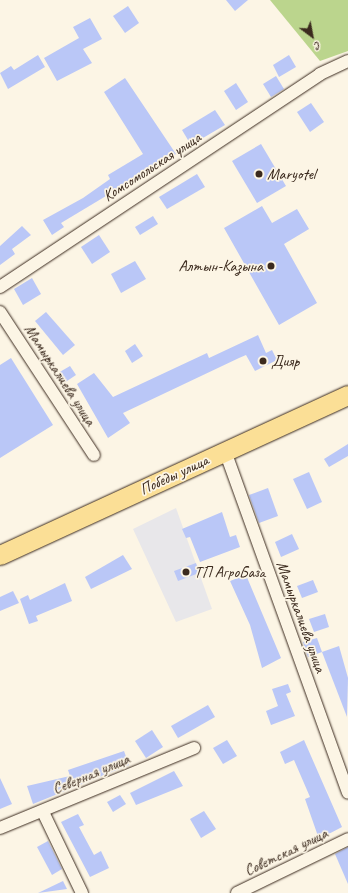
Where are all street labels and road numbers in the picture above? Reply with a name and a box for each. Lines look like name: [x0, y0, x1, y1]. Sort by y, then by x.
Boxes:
street label: Комсомольская улица: [99, 128, 205, 206]
street label: Мамыркалиева улица: [20, 320, 100, 430]
street label: Победы улица: [137, 451, 211, 499]
street label: Мамыркалиева улица: [272, 558, 330, 676]
street label: Северная улица: [49, 749, 133, 799]
street label: Советская улица: [241, 823, 331, 881]

